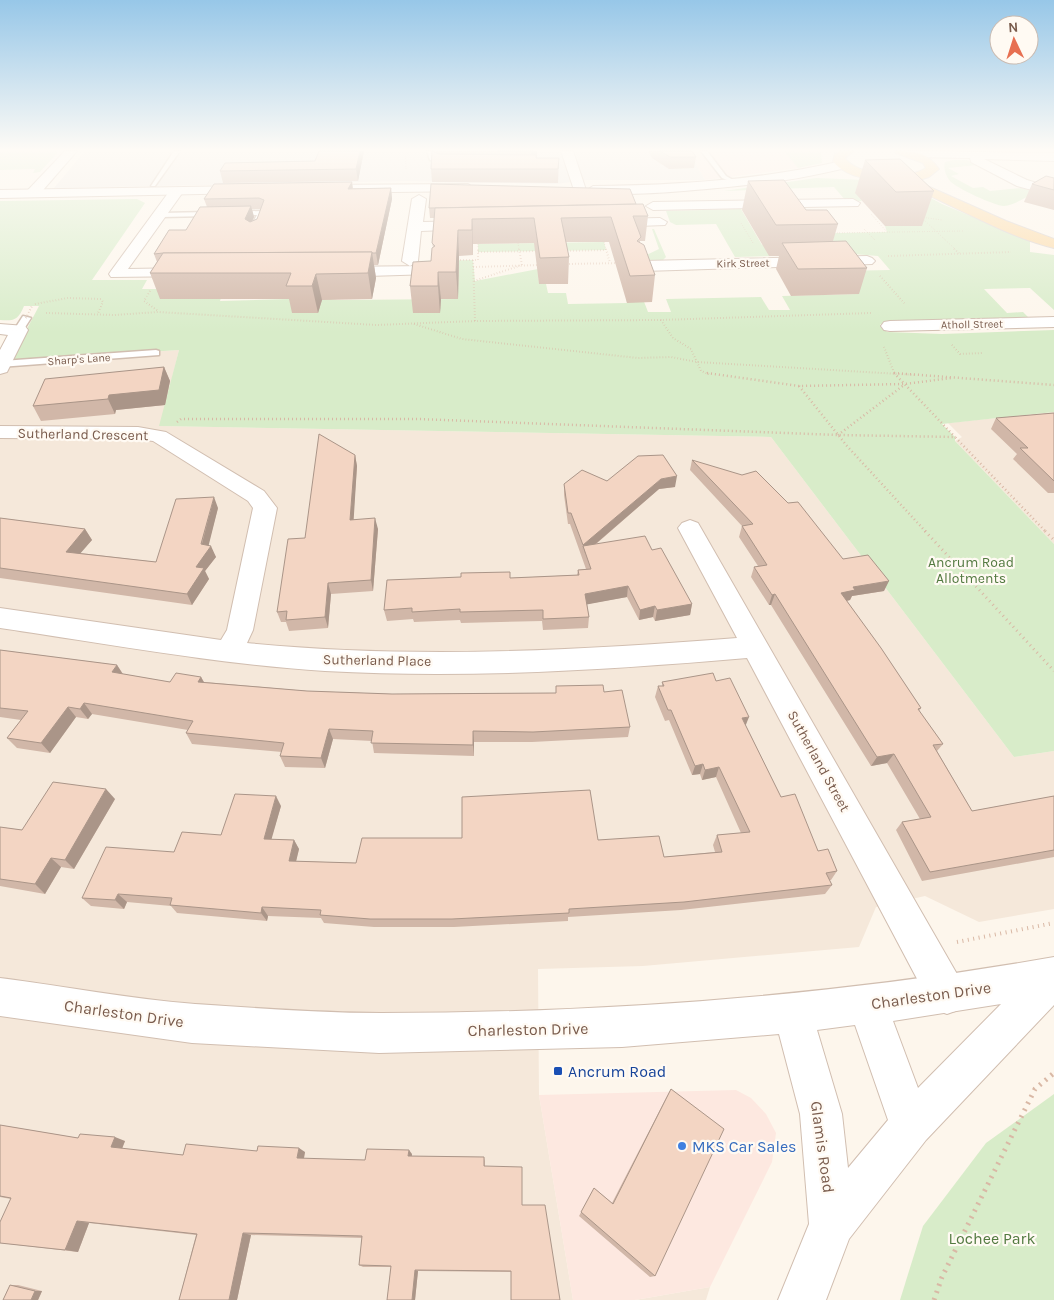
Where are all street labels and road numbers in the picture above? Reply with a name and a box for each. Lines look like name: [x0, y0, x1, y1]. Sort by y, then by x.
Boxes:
street label: Kirk Street: [716, 257, 770, 270]
street label: Atholl Street: [941, 317, 1003, 332]
street label: Sharp's Lane: [47, 351, 111, 368]
street label: Sutherland Crescent: [17, 425, 149, 444]
street label: Sutherland Place: [323, 651, 431, 670]
street label: Sutherland Street: [784, 708, 853, 815]
street label: Charleston Drive: [870, 978, 992, 1013]
street label: Charleston Drive: [63, 996, 185, 1031]
street label: Charleston Drive: [467, 1019, 589, 1040]
street label: Glamis Road: [807, 1100, 838, 1194]

